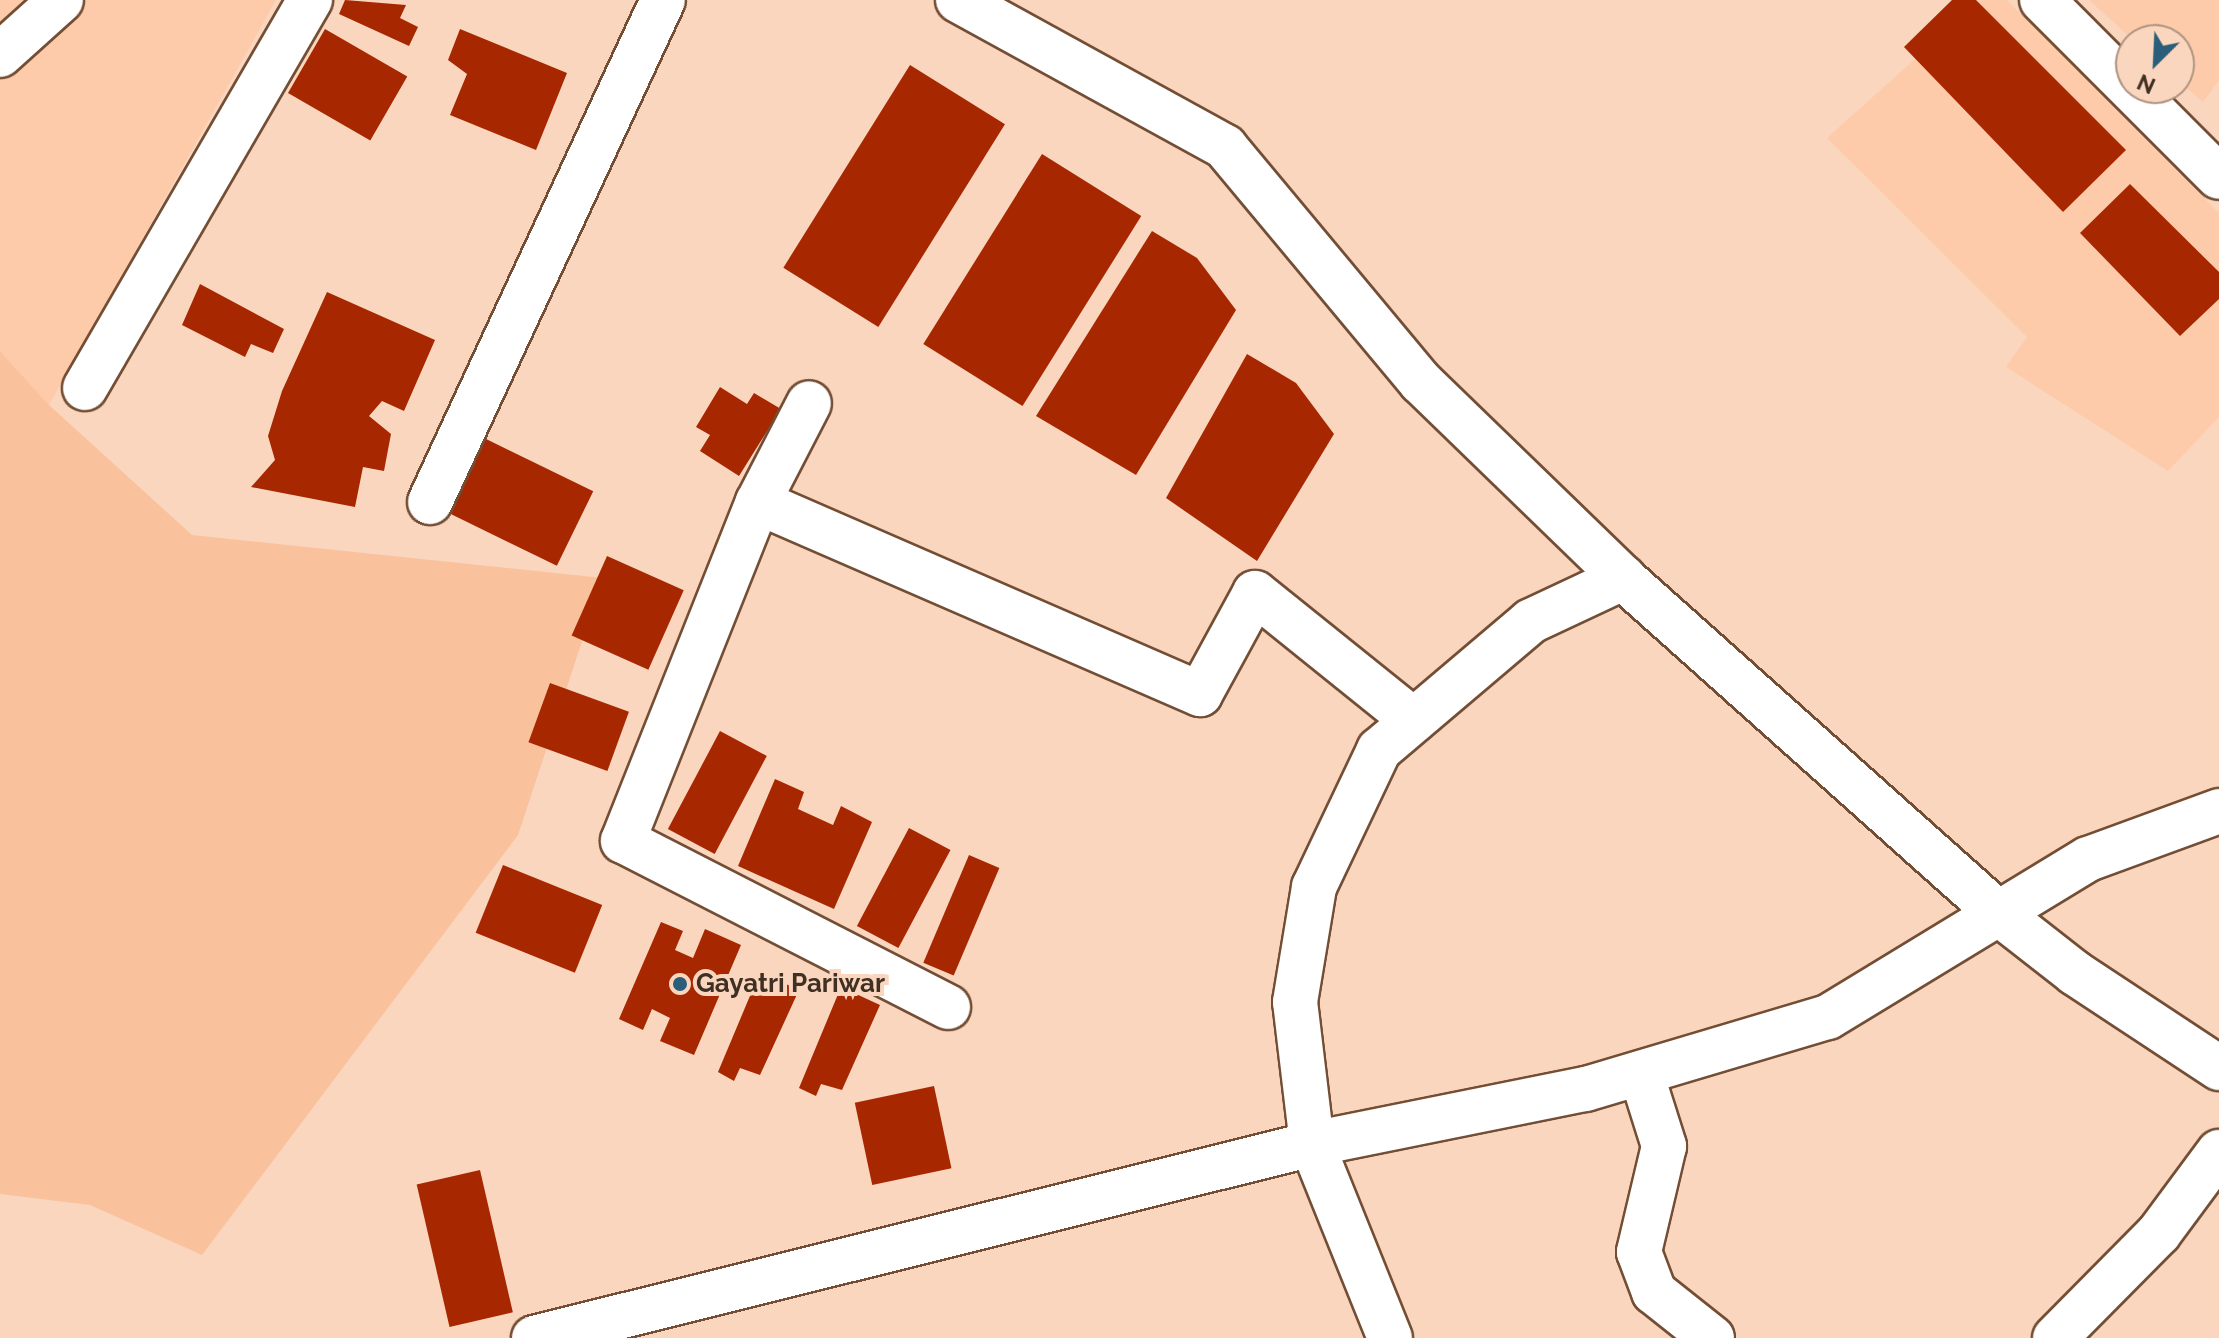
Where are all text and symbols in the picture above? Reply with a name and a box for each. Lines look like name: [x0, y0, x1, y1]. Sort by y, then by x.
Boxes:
north arrow: [2115, 24, 2195, 104]
text: N: [2133, 69, 2159, 99]
place label: Gayatri Pariwar: [696, 968, 885, 1000]
marker: Gayatri Pariwar: [671, 975, 689, 993]

